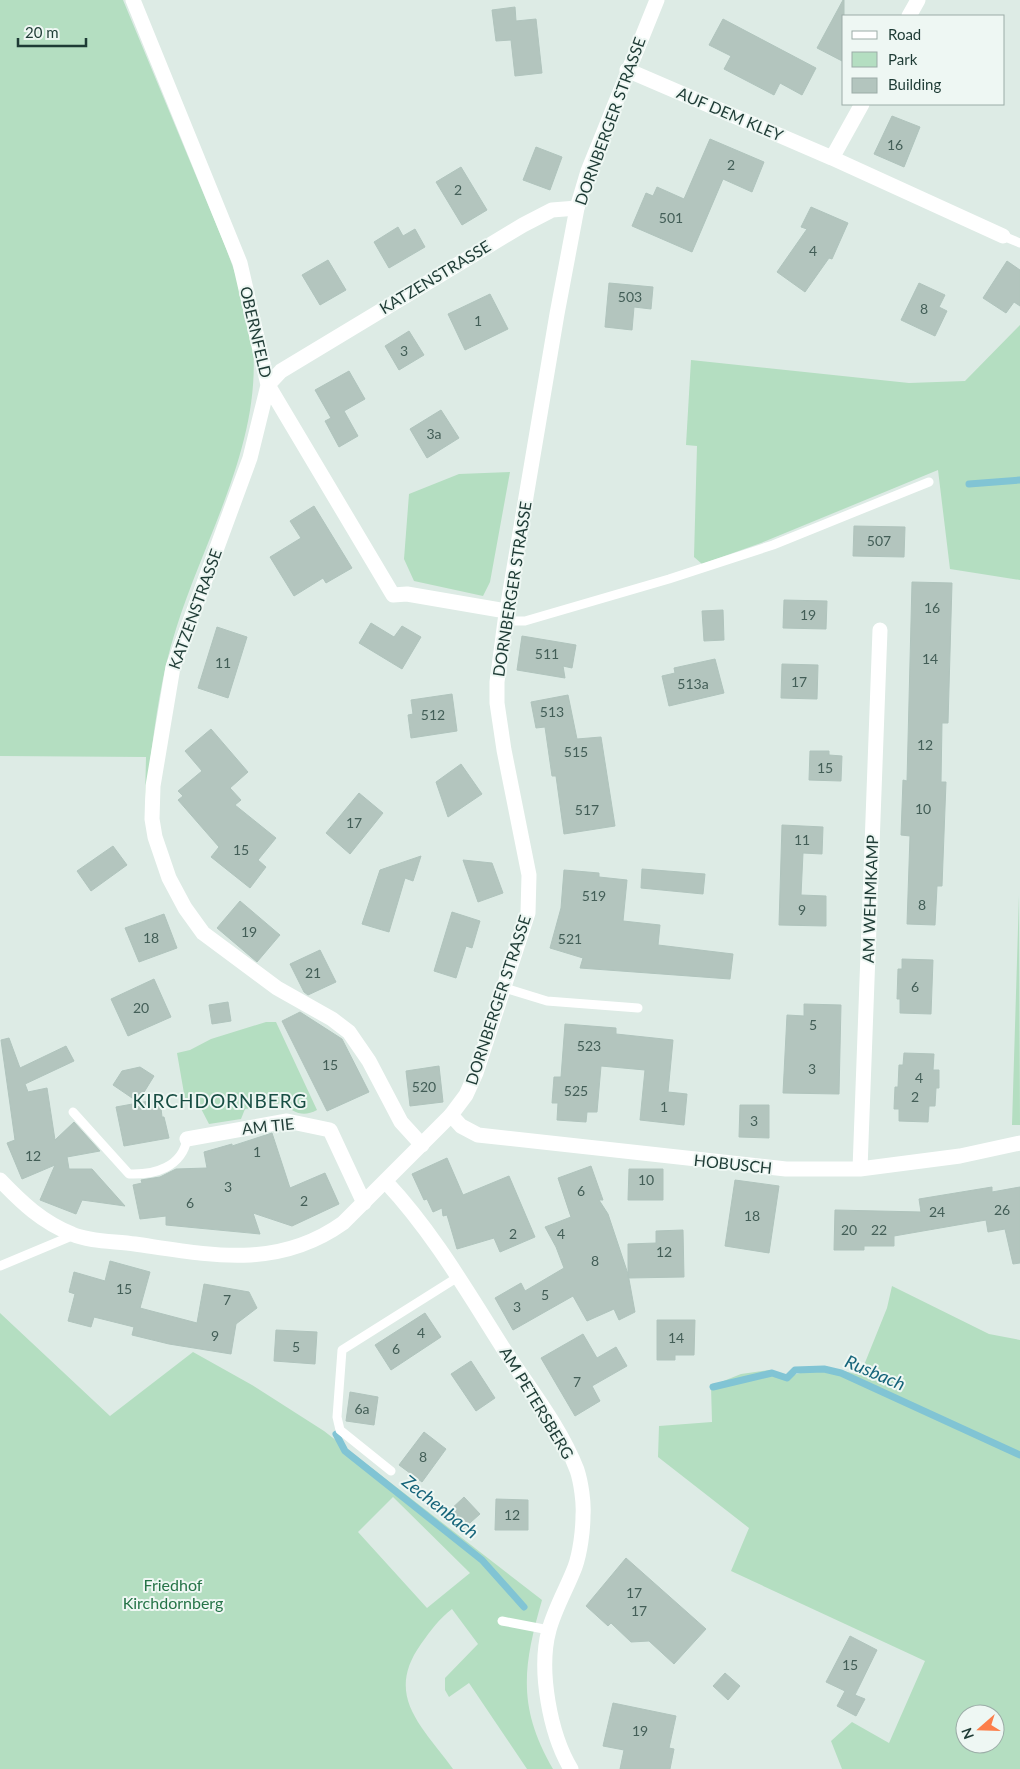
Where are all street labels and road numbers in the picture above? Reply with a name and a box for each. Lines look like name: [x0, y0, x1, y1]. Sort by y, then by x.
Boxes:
street label: DORNBERGER STRASSE: [570, 34, 649, 207]
street label: AUF DEM KLEY: [674, 83, 786, 144]
street label: KATZENSTRASSE: [376, 236, 494, 317]
street label: OBERNFELD: [237, 284, 276, 379]
street label: DORNBERGER STRASSE: [488, 500, 535, 678]
street label: KATZENSTRASSE: [164, 546, 225, 671]
street label: AM WEHMKAMP: [858, 834, 881, 963]
street label: DORNBERGER STRASSE: [461, 913, 534, 1087]
street label: AM TIE: [241, 1113, 295, 1138]
street label: HOBUSCH: [693, 1150, 773, 1177]
street label: AM PETERSBERG: [497, 1343, 578, 1462]

